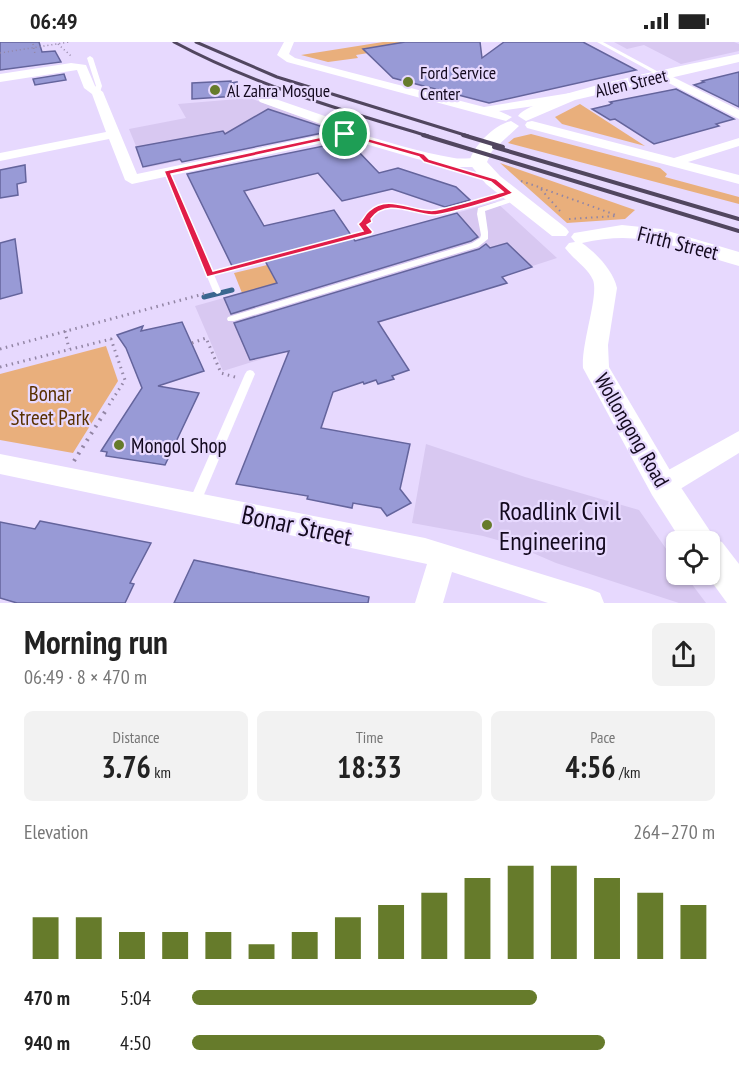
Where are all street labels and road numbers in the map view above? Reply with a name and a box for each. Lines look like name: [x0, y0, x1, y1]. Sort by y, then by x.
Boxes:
street label: Allen Street: [593, 64, 669, 102]
street label: Firth Street: [635, 220, 721, 266]
street label: Wollongong Road: [589, 368, 675, 492]
street label: Bonar Street: [239, 497, 355, 553]

